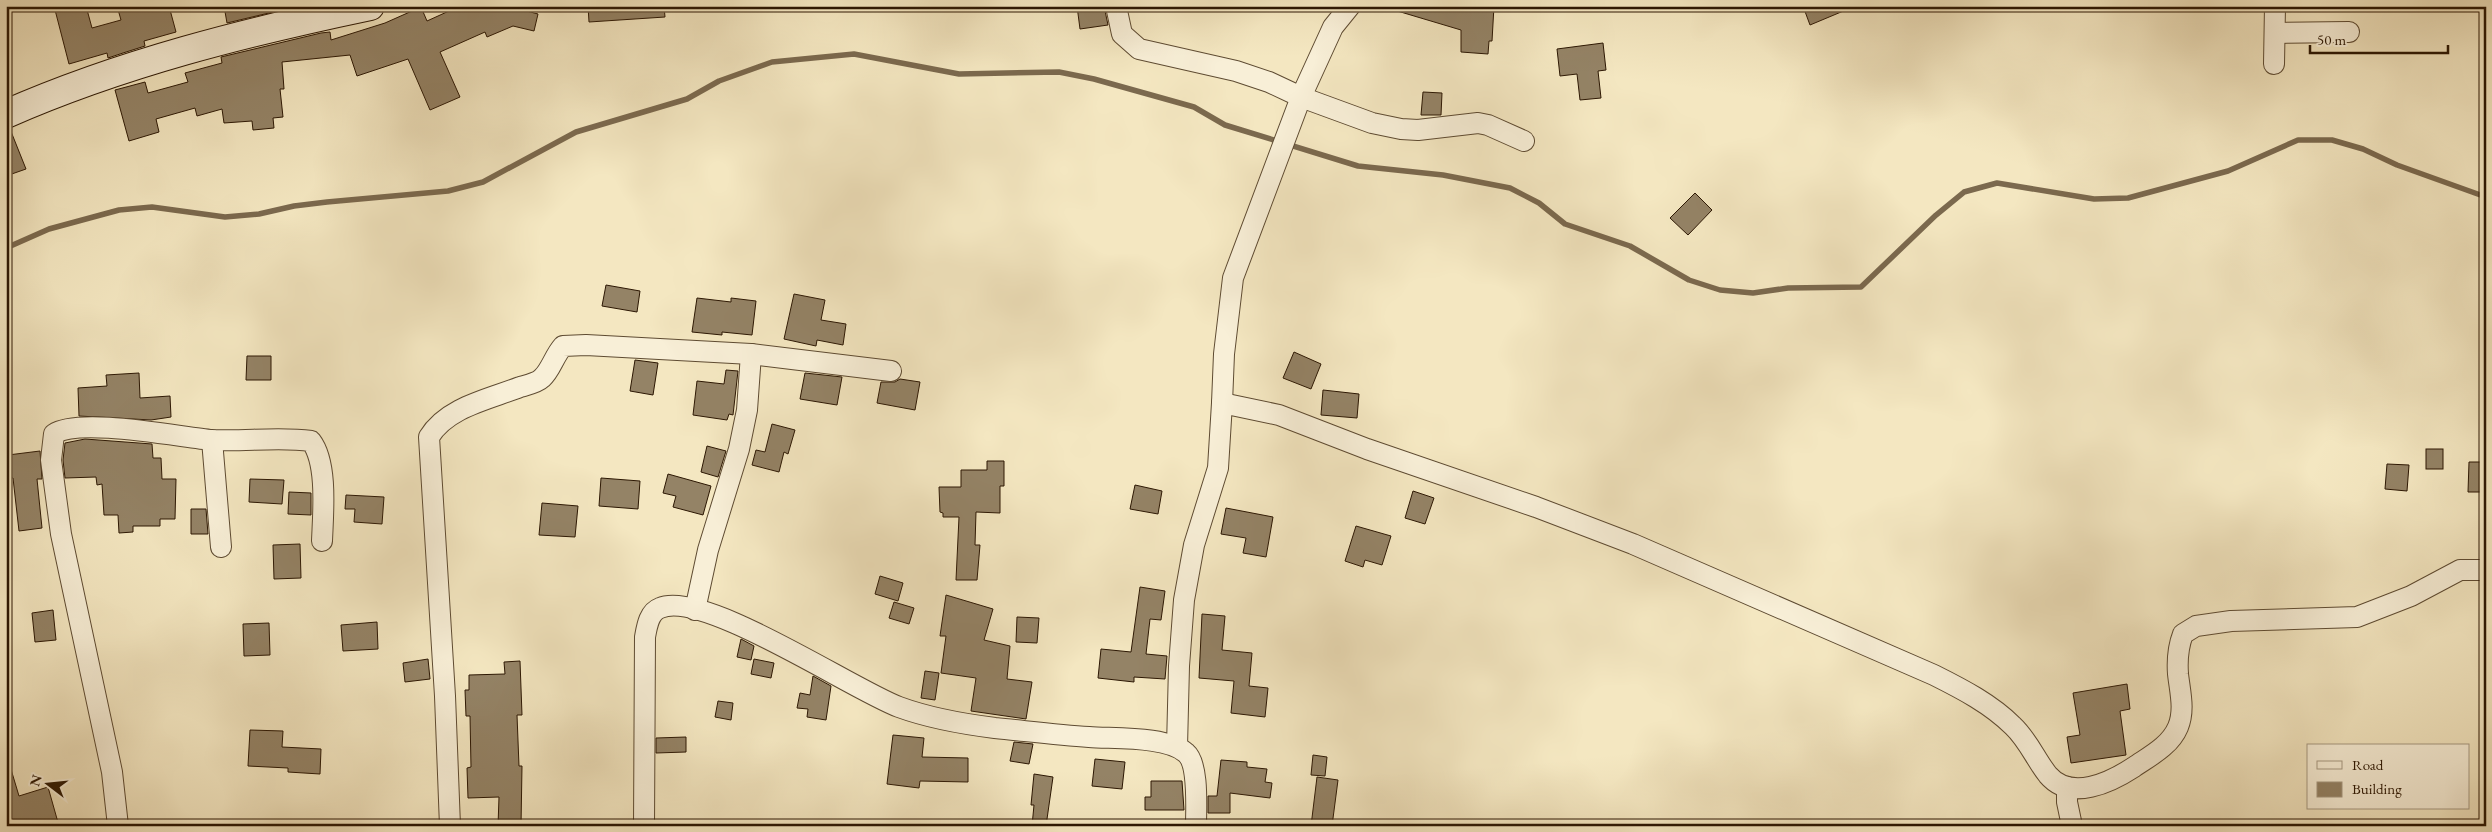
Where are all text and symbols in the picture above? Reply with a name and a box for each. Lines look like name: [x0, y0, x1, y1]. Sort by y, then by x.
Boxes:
scale bar: [2310, 22, 2447, 54]
text: 50 m: [2317, 30, 2346, 49]
legend: [2307, 744, 2470, 810]
text: Road: [2352, 755, 2384, 774]
north arrow: [22, 760, 72, 810]
text: N: [25, 772, 46, 788]
text: Building: [2352, 779, 2402, 798]

